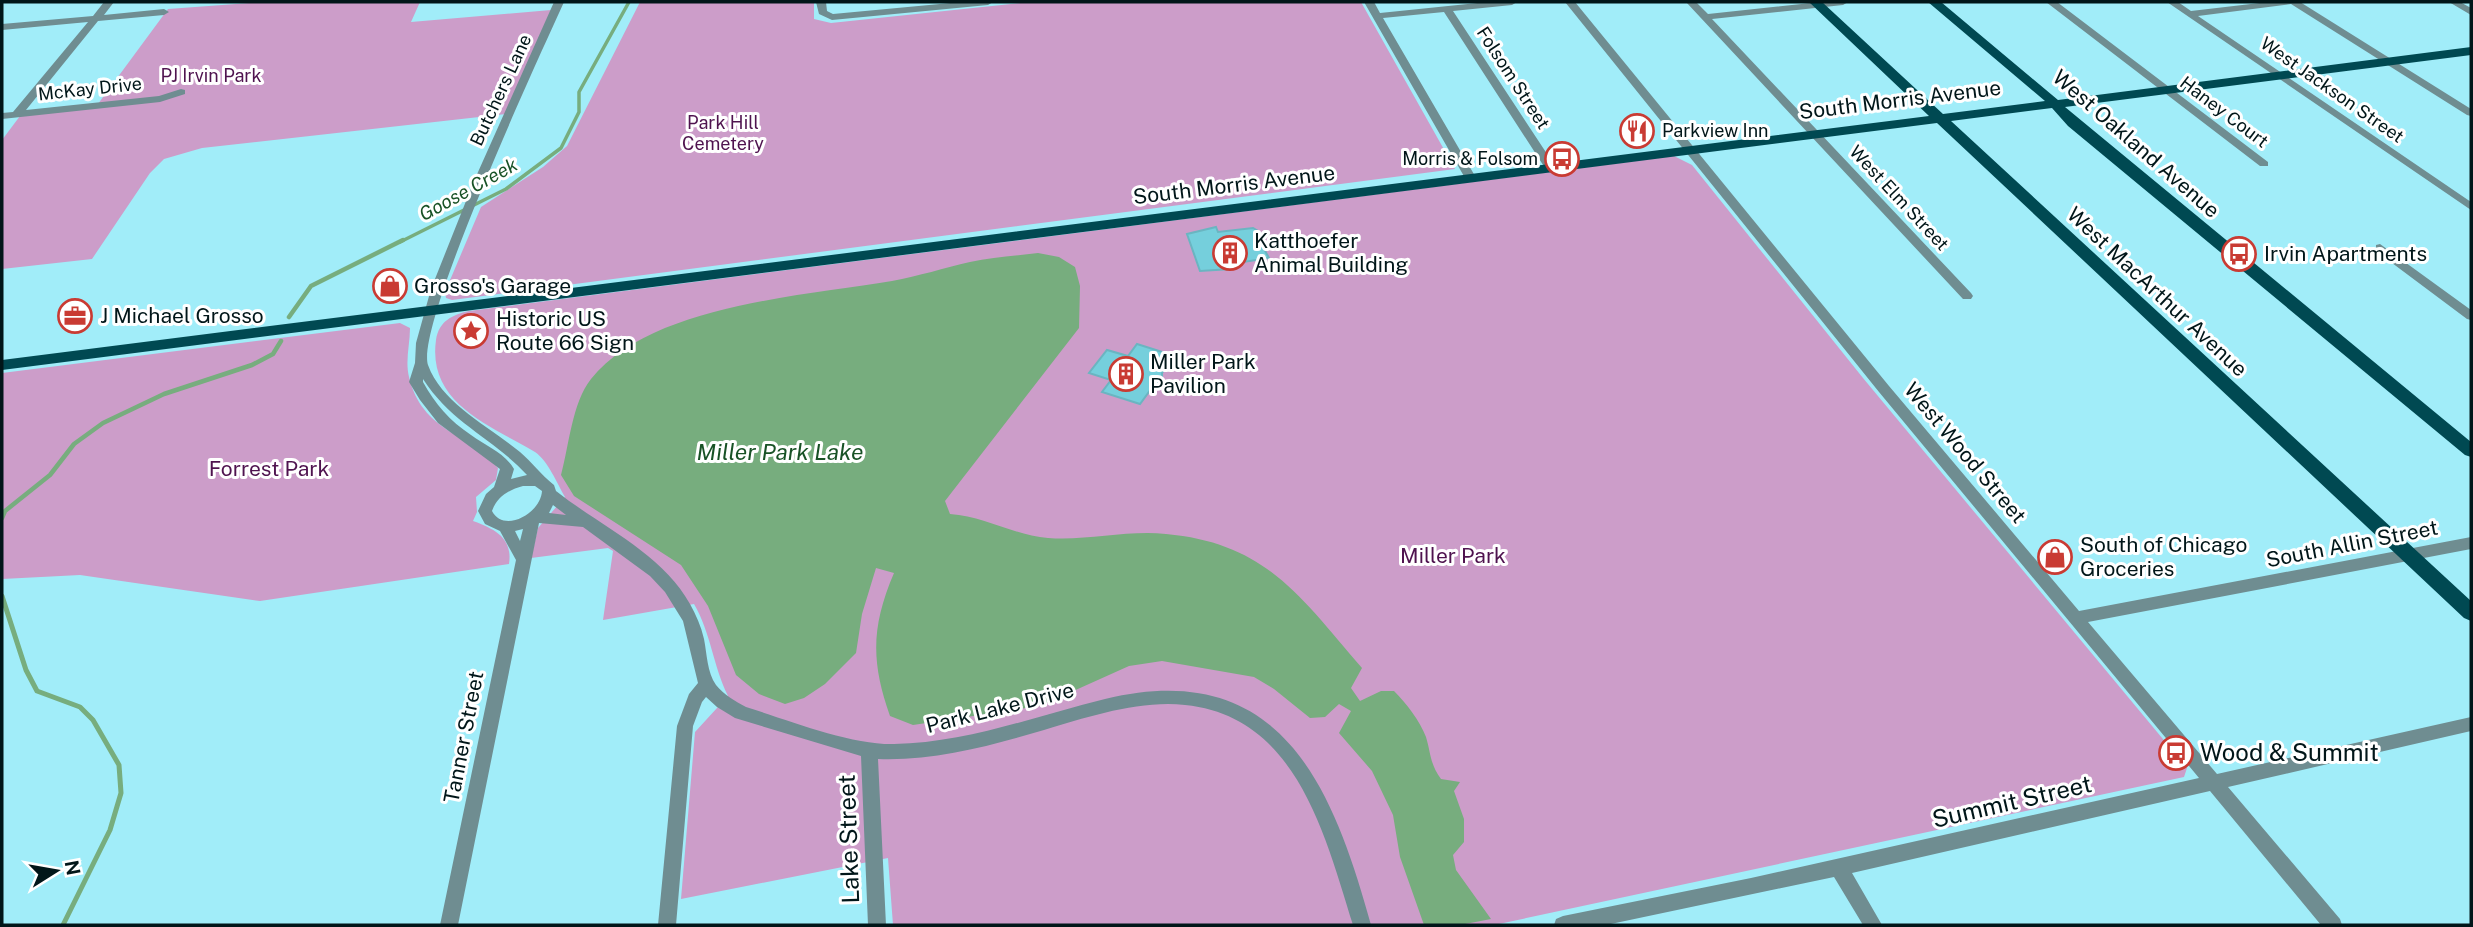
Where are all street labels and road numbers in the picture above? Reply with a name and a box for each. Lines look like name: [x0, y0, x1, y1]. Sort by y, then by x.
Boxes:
street label: Folsom Street: [1473, 23, 1554, 133]
street label: Butchers Lane: [466, 31, 536, 149]
street label: West Jackson Street: [2257, 32, 2408, 147]
street label: West Oakland Avenue: [2048, 64, 2225, 223]
street label: Haney Court: [2176, 72, 2273, 152]
street label: McKay Drive: [37, 73, 143, 104]
street label: South Morris Avenue: [1798, 75, 2002, 124]
street label: West Elm Street: [1845, 141, 1953, 254]
street label: South Morris Avenue: [1132, 160, 1336, 209]
street label: West MacArthur Avenue: [2062, 202, 2253, 382]
street label: West Wood Street: [1899, 377, 2031, 528]
street label: South Allin Street: [2264, 515, 2440, 572]
street label: Tanner Street: [438, 669, 489, 805]
street label: Park Lake Drive: [923, 677, 1077, 738]
street label: Summit Street: [1929, 769, 2094, 833]
street label: Lake Street: [832, 774, 864, 904]

